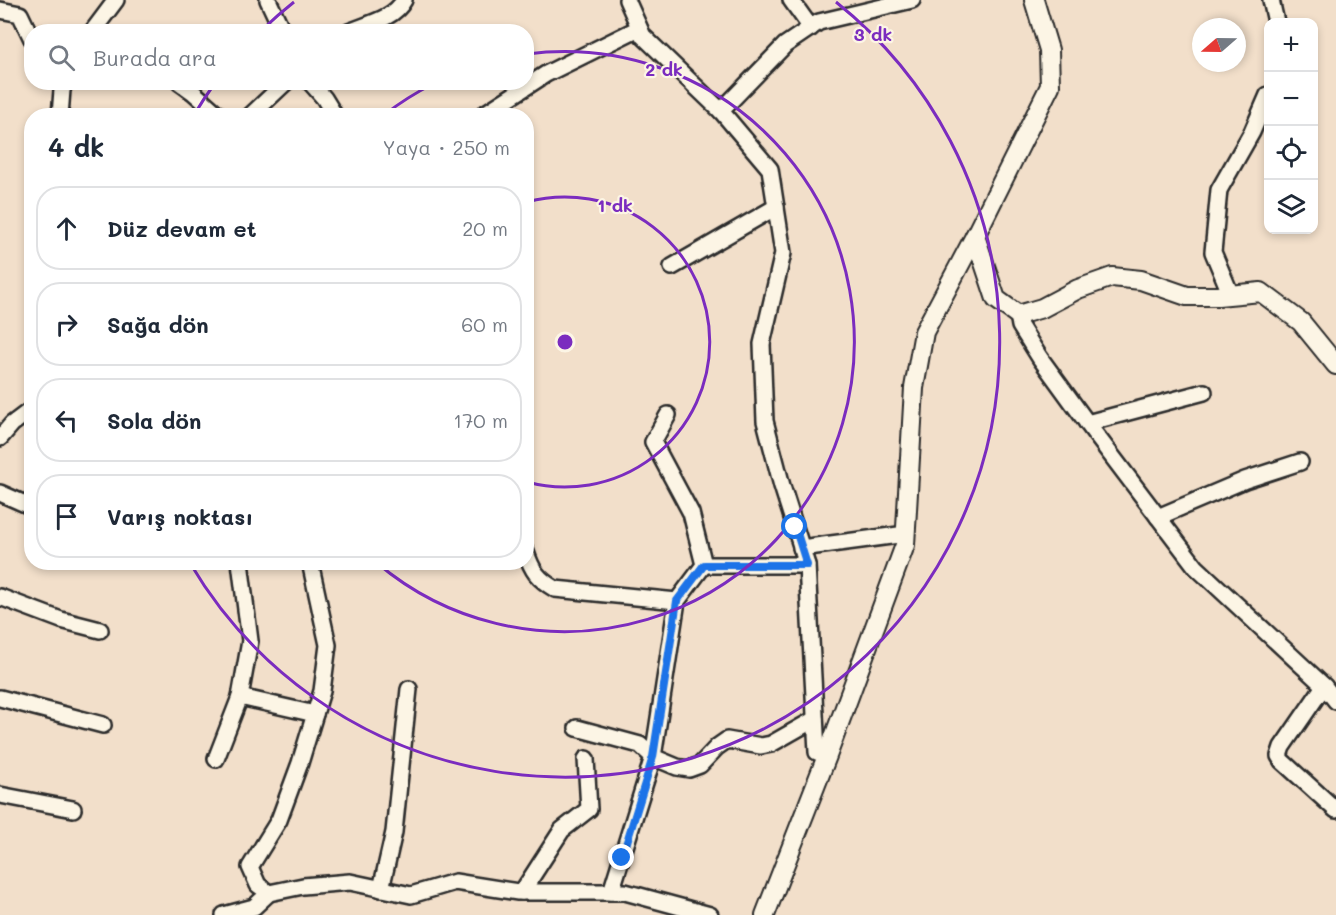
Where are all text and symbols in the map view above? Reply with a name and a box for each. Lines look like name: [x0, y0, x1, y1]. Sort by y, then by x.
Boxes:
north arrow: [1192, 18, 1246, 72]
map controls: [1264, 18, 1318, 234]
button: +: [1264, 18, 1318, 72]
text: 3 dk: [854, 22, 892, 46]
search box: [24, 24, 534, 90]
icon: search: [45, 41, 78, 74]
text: Burada ara: [93, 43, 217, 72]
text: 2 dk: [645, 57, 683, 81]
button: −: [1264, 72, 1318, 126]
button: locate: [1264, 126, 1318, 180]
text: 4 dk: [48, 130, 104, 164]
text: Yaya · 250 m: [383, 134, 510, 160]
button: layers: [1264, 180, 1318, 234]
text: 1 dk: [597, 193, 633, 217]
icon: ahead: [50, 212, 83, 245]
text: Düz devam et: [107, 214, 256, 243]
text: 20 m: [462, 215, 508, 241]
icon: right: [50, 308, 83, 341]
text: Sağa dön: [107, 310, 209, 339]
text: 60 m: [461, 311, 508, 337]
centre of rings: [555, 332, 575, 352]
icon: left: [50, 404, 83, 437]
text: Sola dön: [107, 406, 201, 435]
text: 170 m: [453, 407, 508, 433]
icon: arrive: [50, 500, 83, 533]
text: Varış noktası: [107, 502, 253, 531]
route start: [781, 513, 807, 539]
route end: [608, 844, 634, 870]

